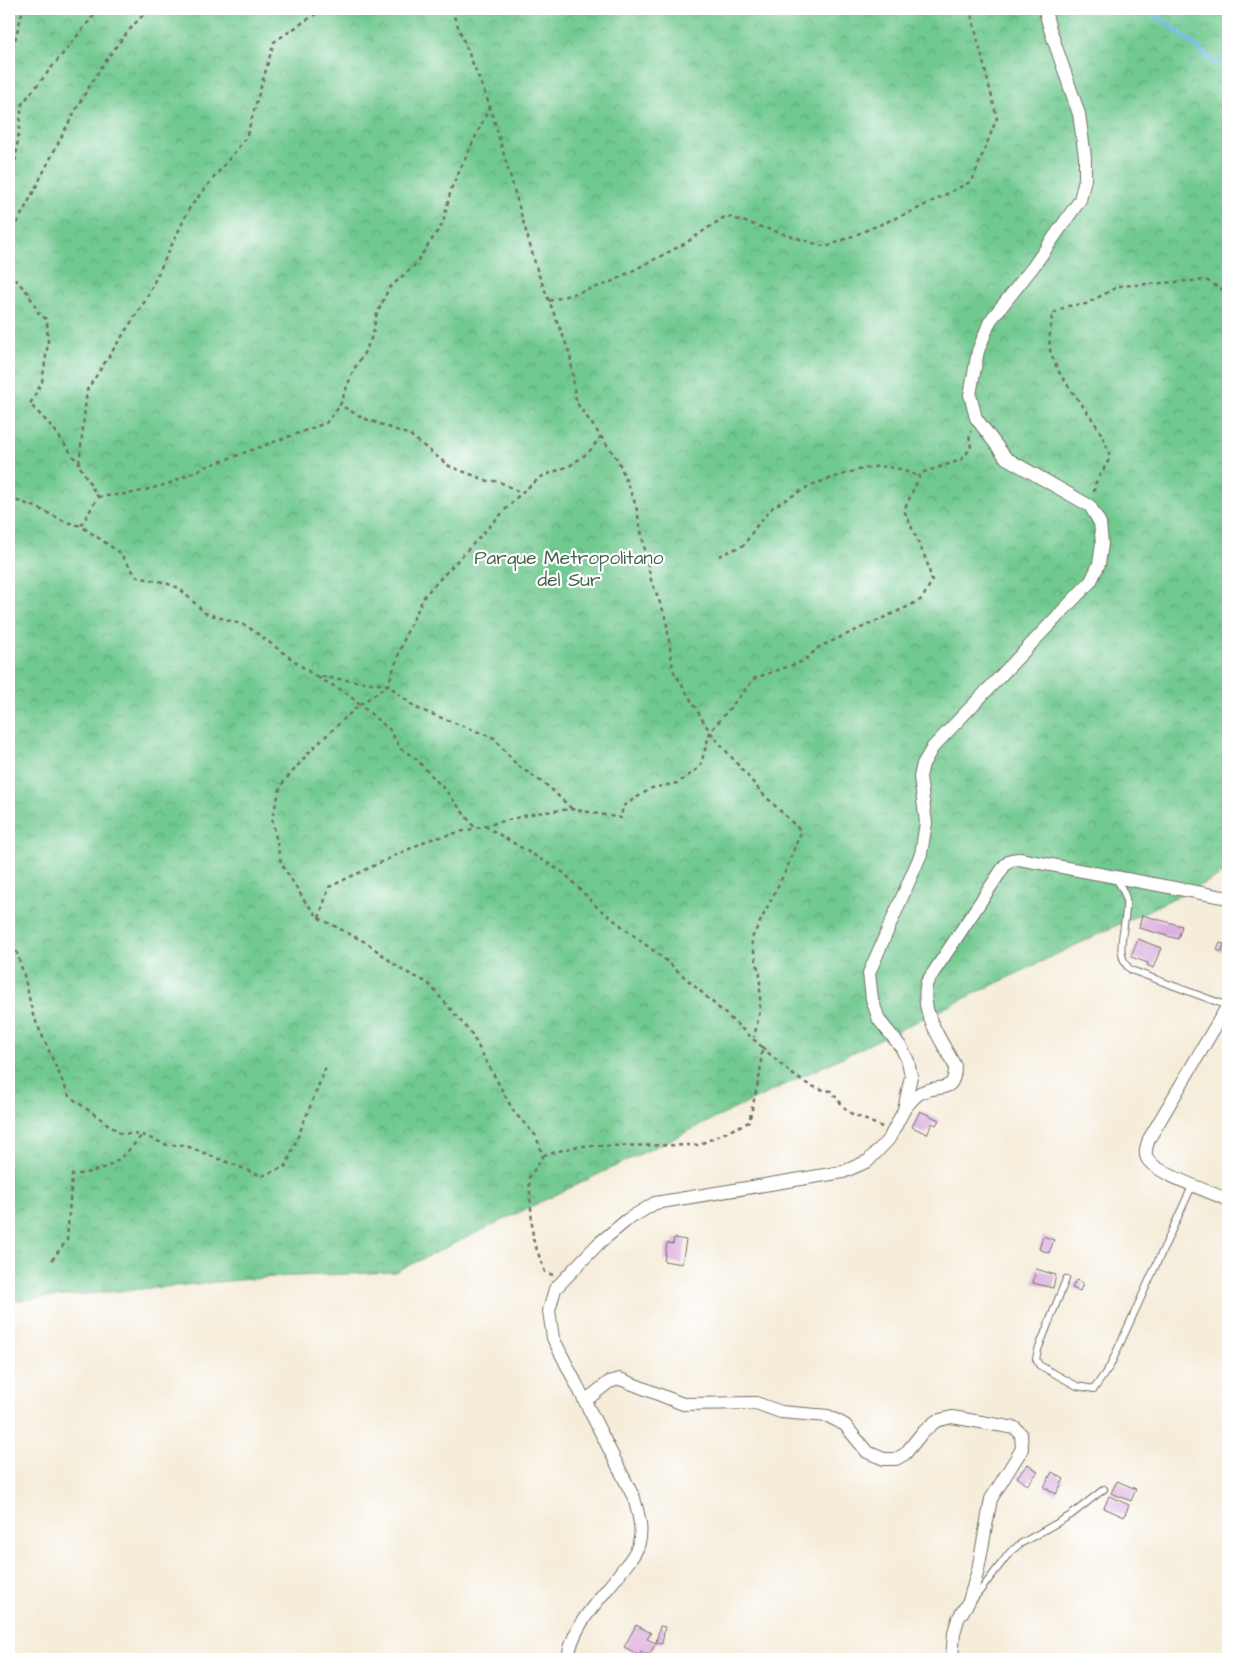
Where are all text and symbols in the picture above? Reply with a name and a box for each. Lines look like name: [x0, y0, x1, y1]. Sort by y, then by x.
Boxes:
park label: Parque Metropolitano del Sur: [474, 545, 664, 594]

